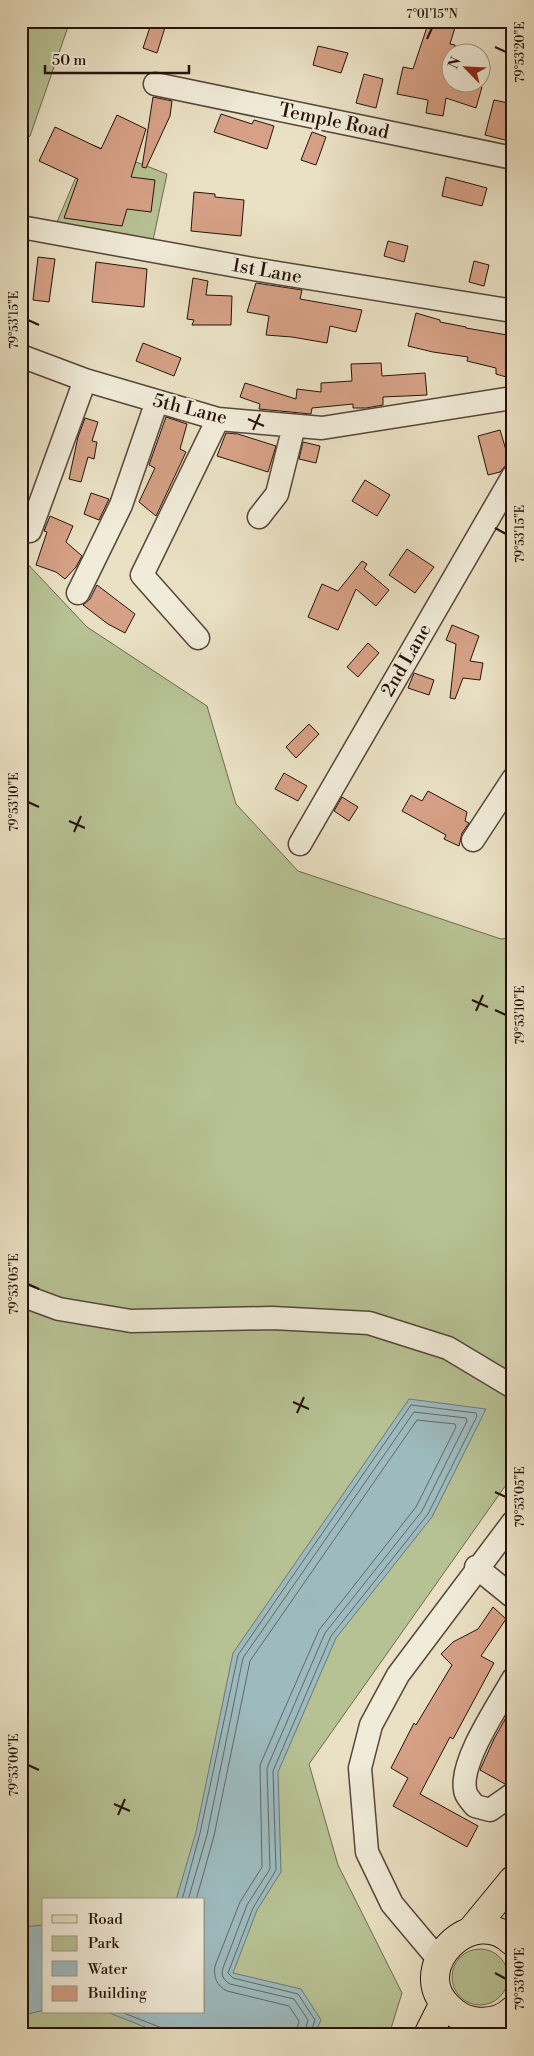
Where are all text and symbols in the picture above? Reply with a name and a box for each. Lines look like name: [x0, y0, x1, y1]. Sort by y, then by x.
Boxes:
text: 7°01'15"N: [406, 7, 458, 22]
text: 79°53'20"E: [513, 21, 528, 83]
scale bar: [45, 42, 189, 74]
north arrow: [442, 42, 492, 92]
text: 50 m: [52, 51, 86, 70]
text: N: [445, 54, 466, 72]
street label: Temple Road: [277, 98, 391, 144]
street label: 1st Lane: [230, 253, 304, 289]
text: 79°53'15"E: [7, 291, 22, 349]
street label: 5th Lane: [150, 388, 230, 430]
text: 79°53'15"E: [513, 505, 528, 563]
street label: 2nd Lane: [376, 619, 436, 701]
text: 79°53'10"E: [7, 772, 22, 832]
text: 79°53'10"E: [513, 985, 528, 1045]
text: 79°53'05"E: [7, 1253, 22, 1315]
text: 79°53'05"E: [513, 1466, 528, 1528]
text: 79°53'00"E: [7, 1734, 22, 1796]
legend: [42, 1898, 205, 2014]
text: Road: [88, 1910, 123, 1929]
text: Park: [88, 1934, 120, 1953]
text: 79°53'00"E: [513, 1948, 528, 2010]
text: Water: [87, 1960, 128, 1979]
text: Building: [87, 1984, 147, 2003]

